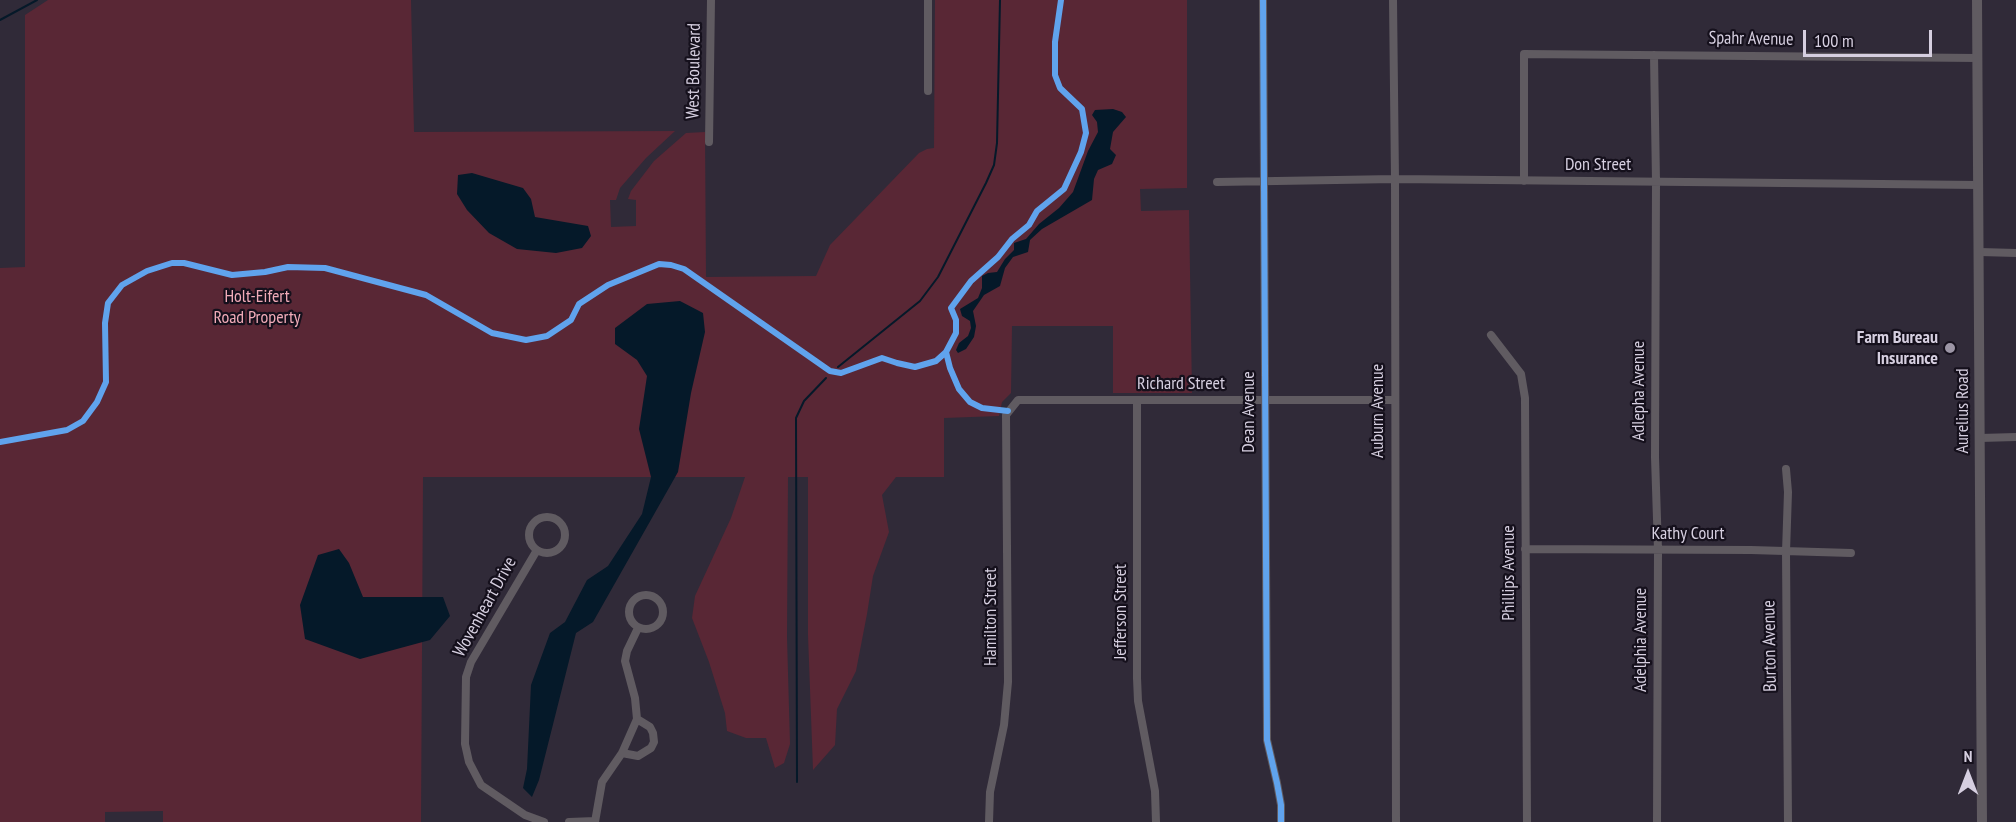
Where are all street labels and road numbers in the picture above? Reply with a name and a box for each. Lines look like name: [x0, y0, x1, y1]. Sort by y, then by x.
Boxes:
street label: West Boulevard: [682, 23, 706, 119]
street label: Spahr Avenue: [1708, 27, 1794, 51]
street label: Don Street: [1565, 154, 1631, 176]
street label: Adlepha Avenue: [1628, 341, 1650, 441]
street label: Auburn Avenue: [1367, 364, 1389, 458]
street label: Aurelius Road: [1952, 368, 1974, 454]
street label: Dean Avenue: [1238, 371, 1260, 453]
street label: Richard Street: [1137, 373, 1225, 395]
street label: Kathy Court: [1652, 523, 1724, 545]
street label: Phillips Avenue: [1498, 525, 1520, 621]
street label: Wovenheart Drive: [449, 553, 521, 661]
street label: Jefferson Street: [1110, 564, 1132, 660]
street label: Hamilton Street: [980, 568, 1002, 666]
street label: Adelphia Avenue: [1630, 588, 1652, 692]
street label: Burton Avenue: [1758, 600, 1782, 692]

